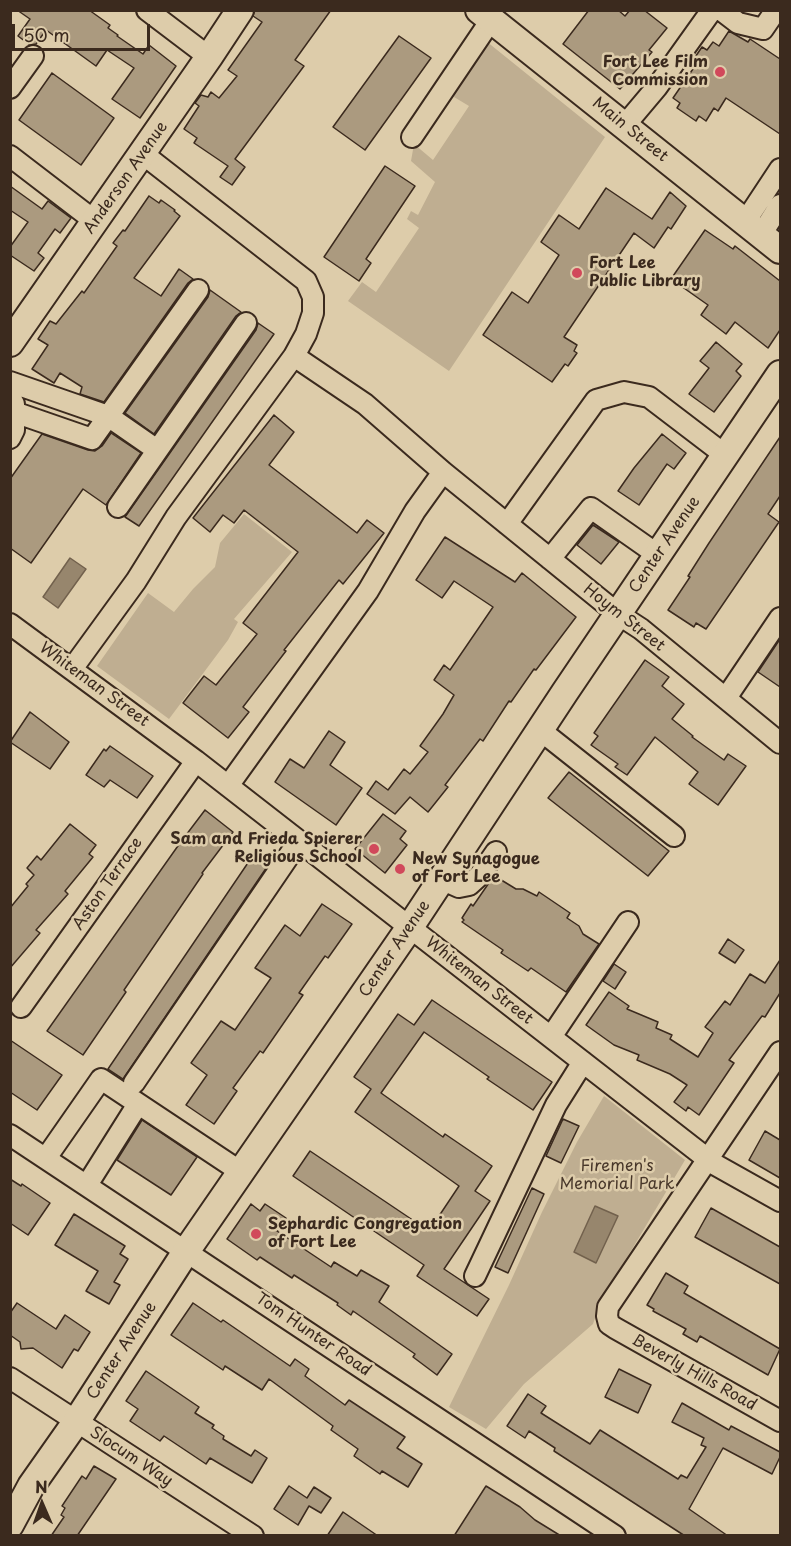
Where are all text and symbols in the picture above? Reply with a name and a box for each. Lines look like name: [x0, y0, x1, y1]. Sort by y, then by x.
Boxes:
scale bar: [15, 12, 153, 50]
text: 50 m: [23, 21, 70, 48]
place label: Fort Lee Film Commission: [603, 53, 708, 91]
marker: Fort Lee Film Commission: [713, 65, 727, 79]
street label: Main Street: [588, 94, 672, 166]
street label: Anderson Avenue: [80, 118, 172, 238]
place label: Fort Lee Public Library: [589, 254, 701, 292]
marker: Fort Lee Public Library: [570, 266, 584, 280]
street label: Center Avenue: [626, 493, 704, 597]
street label: Hoym Street: [579, 580, 669, 656]
street label: Whiteman Street: [35, 639, 153, 731]
place label: Sam and Frieda Spierer Religious School: [171, 830, 362, 868]
street label: Aston Terrace: [69, 834, 147, 934]
marker: Sam and Frieda Spierer Religious School: [367, 842, 381, 856]
place label: New Synagogue of Fort Lee: [412, 850, 540, 888]
marker: New Synagogue of Fort Lee: [393, 862, 407, 876]
street label: Center Avenue: [356, 897, 434, 1001]
street label: Whiteman Street: [422, 933, 536, 1029]
park label: Firemen's Memorial Park: [559, 1157, 675, 1195]
place label: Sephardic Congregation of Fort Lee: [268, 1215, 462, 1253]
marker: Sephardic Congregation of Fort Lee: [249, 1227, 263, 1241]
street label: Tom Hunter Road: [252, 1289, 374, 1381]
street label: Center Avenue: [83, 1299, 161, 1403]
street label: Beverly Hills Road: [628, 1331, 760, 1415]
street label: Slocum Way: [86, 1423, 176, 1491]
north arrow: [12, 1474, 72, 1534]
text: N: [35, 1474, 48, 1498]

